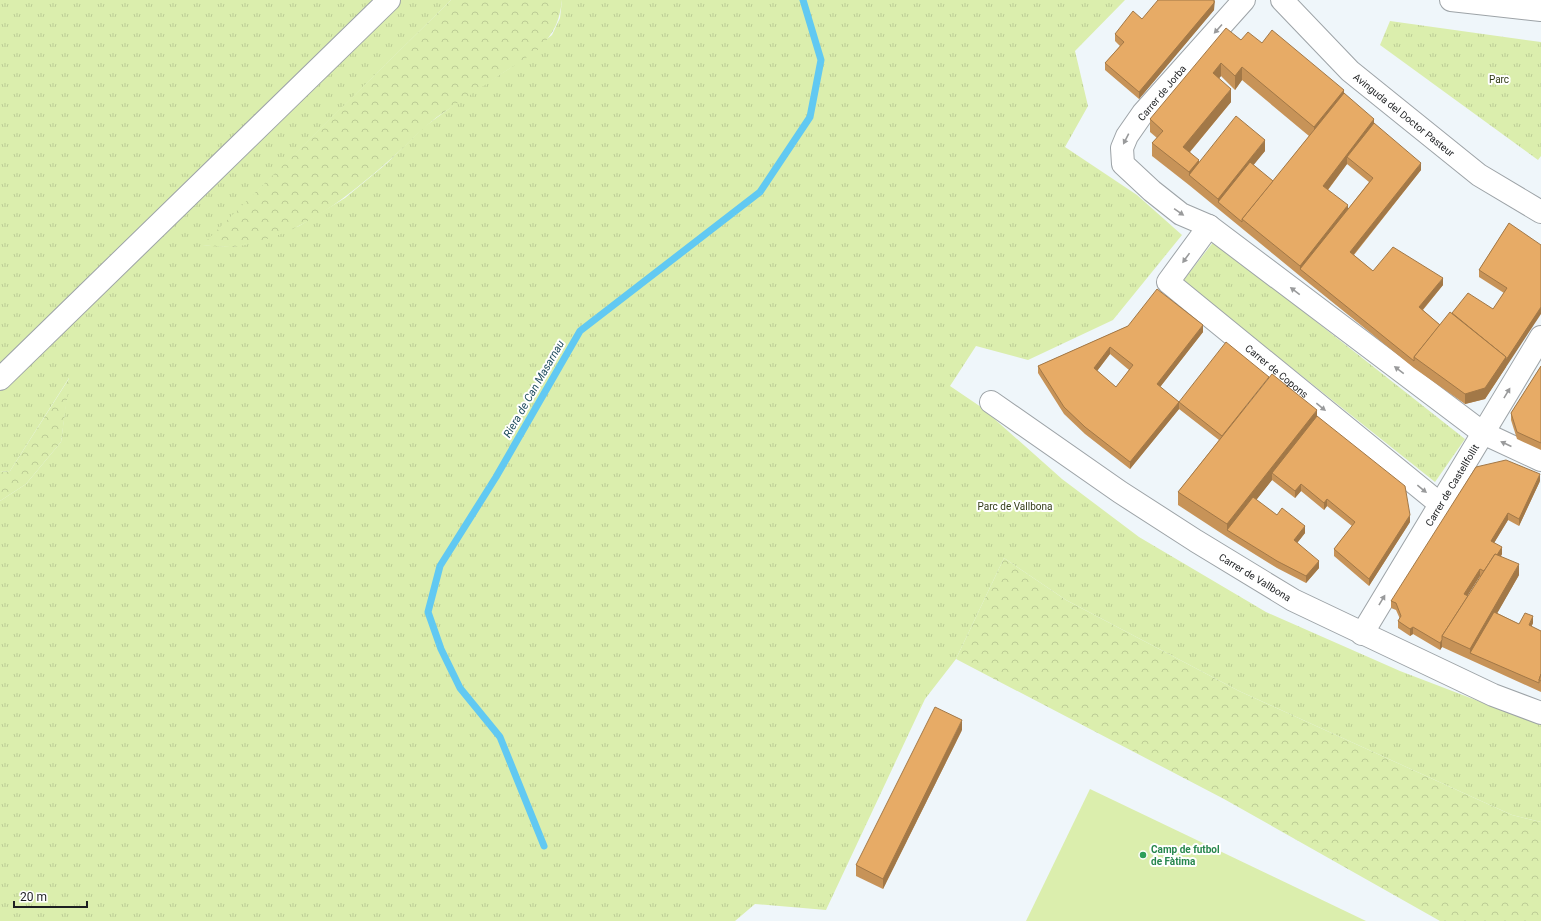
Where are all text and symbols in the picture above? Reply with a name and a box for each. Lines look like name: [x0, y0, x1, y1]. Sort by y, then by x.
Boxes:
one-way arrow: [1213, 24, 1223, 34]
street label: Carrer de Jorba: [1136, 63, 1188, 123]
street label: Avinguda del Doctor Pasteur: [1352, 71, 1457, 159]
park label: Parc: [1489, 74, 1509, 85]
one-way arrow: [1123, 134, 1129, 145]
one-way arrow: [1173, 208, 1184, 216]
one-way arrow: [1182, 252, 1190, 263]
one-way arrow: [1290, 287, 1301, 296]
water label: Riera de Can Masarnau: [501, 338, 567, 440]
street label: Carrer de Copons: [1243, 342, 1310, 400]
one-way arrow: [1394, 366, 1405, 374]
one-way arrow: [1504, 387, 1511, 399]
one-way arrow: [1316, 403, 1326, 411]
one-way arrow: [1500, 441, 1511, 447]
street label: Carrer de Castellfollit: [1423, 442, 1481, 528]
one-way arrow: [1416, 485, 1427, 493]
park label: Parc de Vallbona: [978, 501, 1052, 512]
street label: Carrer de Vallbona: [1217, 551, 1293, 603]
one-way arrow: [1379, 594, 1386, 606]
place label: Camp de futbol de Fàtima: [1151, 844, 1220, 867]
marker: Camp de futbol de Fàtima: [1138, 850, 1148, 860]
scale bar: [14, 883, 87, 909]
text: 20 m: [20, 890, 47, 904]

